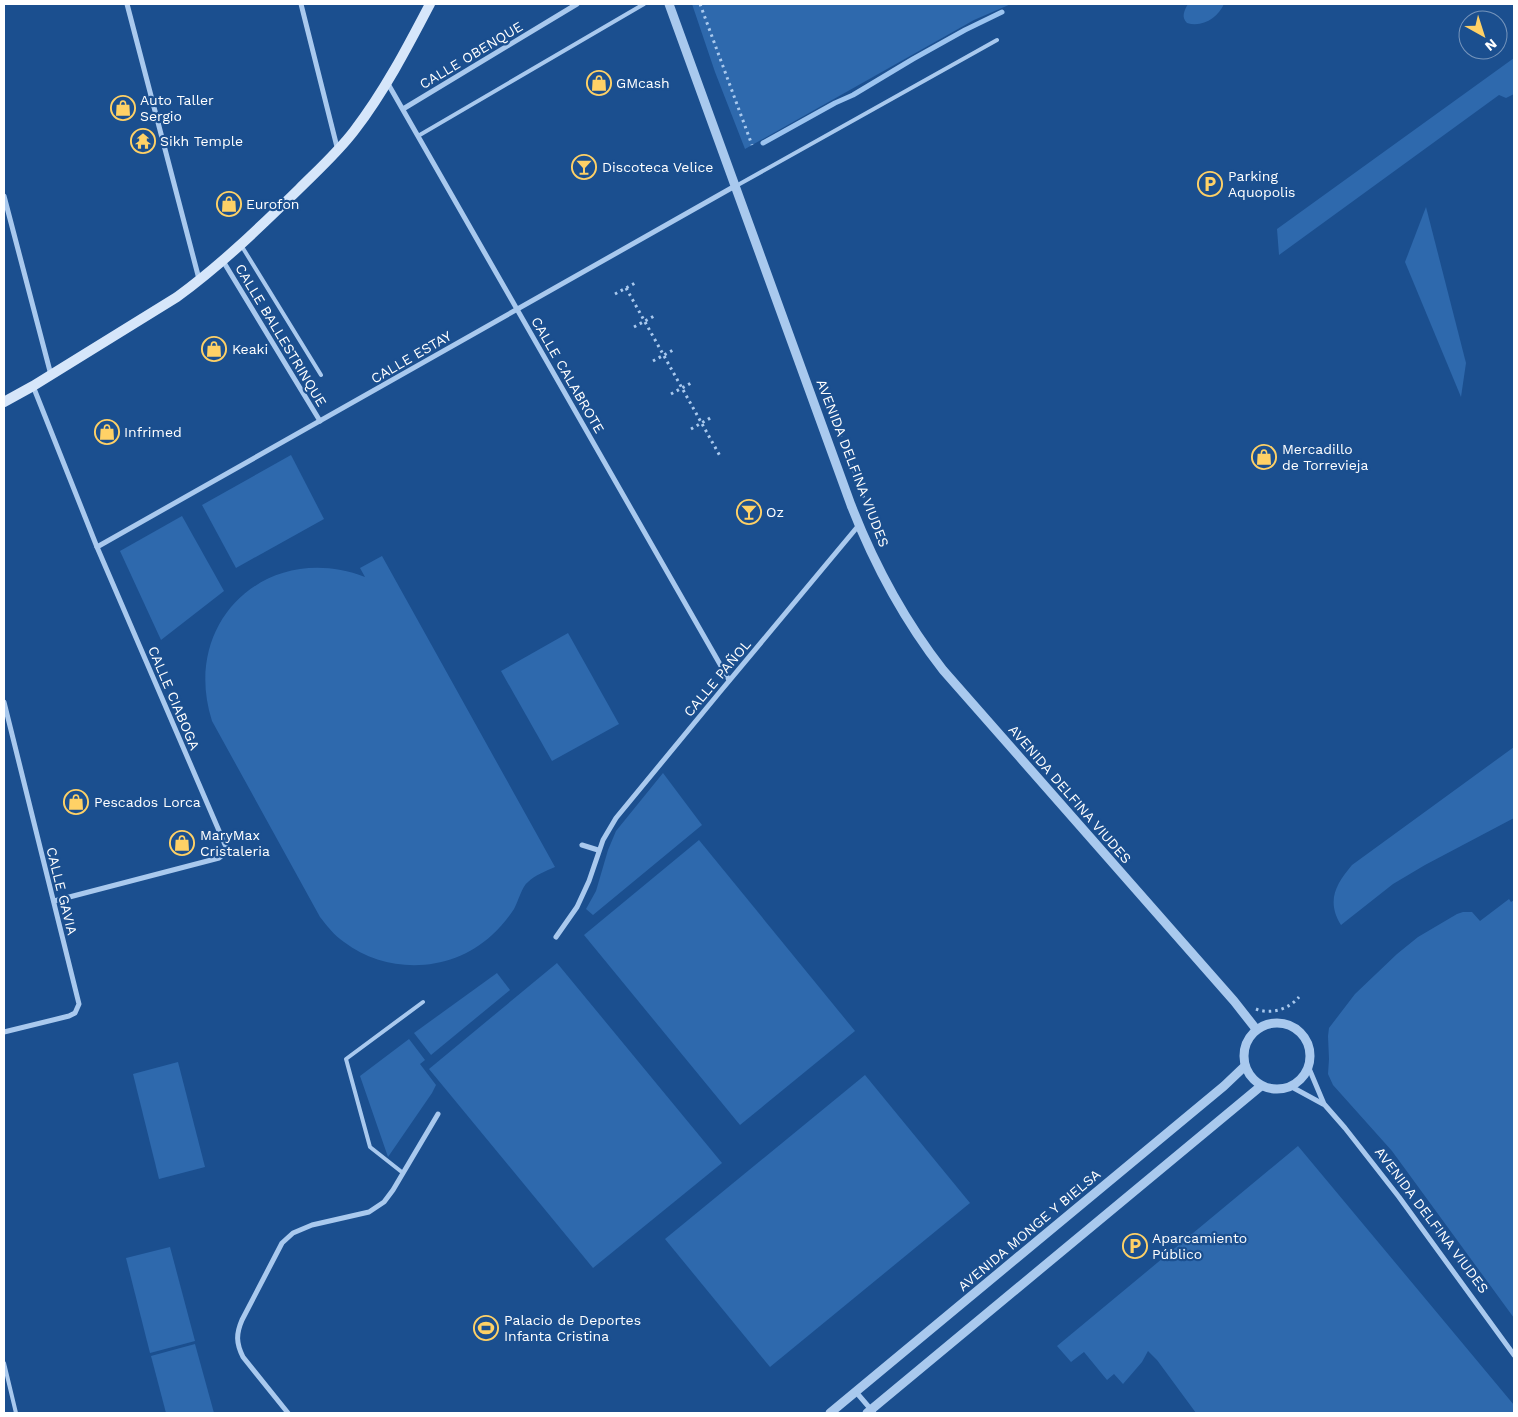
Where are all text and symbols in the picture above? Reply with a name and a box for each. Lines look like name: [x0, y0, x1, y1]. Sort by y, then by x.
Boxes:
north arrow: [1458, 10, 1508, 60]
street label: CALLE OBENQUE: [417, 18, 526, 92]
text: N: [1482, 36, 1500, 55]
shop icon: GMcash: [586, 70, 612, 96]
place label: GMcash: [616, 75, 670, 91]
place label: Auto Taller Sergio: [140, 92, 214, 124]
shop icon: Auto Taller Sergio: [110, 95, 136, 121]
temple icon: Sikh Temple: [130, 128, 156, 154]
place label: Sikh Temple: [160, 133, 243, 149]
bar icon: Discoteca Velice: [571, 154, 597, 180]
place label: Discoteca Velice: [602, 159, 713, 175]
place label: Parking Aquopolis: [1228, 168, 1296, 200]
parking icon: Parking Aquopolis: [1197, 171, 1223, 197]
shop icon: Eurofon: [216, 191, 242, 217]
place label: Eurofon: [246, 196, 300, 212]
street label: CALLE BALLESTRINQUE: [232, 261, 330, 409]
street label: CALLE CALABROTE: [528, 314, 608, 436]
street label: CALLE ESTAY: [368, 327, 454, 387]
shop icon: Keaki: [201, 336, 227, 362]
place label: Keaki: [232, 341, 268, 357]
street label: AVENIDA DELFINA VIUDES: [814, 377, 892, 549]
shop icon: Infrimed: [94, 419, 120, 445]
place label: Infrimed: [124, 424, 182, 440]
place label: Mercadillo de Torrevieja: [1282, 441, 1368, 473]
shop icon: Mercadillo de Torrevieja: [1251, 444, 1277, 470]
bar icon: Oz: [736, 499, 762, 525]
place label: Oz: [766, 504, 784, 520]
street label: CALLE PAÑOL: [680, 636, 754, 720]
street label: CALLE CIABOGA: [145, 644, 203, 752]
street label: AVENIDA DELFINA VIUDES: [1005, 721, 1135, 867]
shop icon: Pescados Lorca: [63, 789, 89, 815]
place label: Pescados Lorca: [94, 794, 201, 810]
place label: MaryMax Cristaleria: [200, 827, 270, 859]
shop icon: MaryMax Cristaleria: [169, 830, 195, 856]
street label: CALLE GAVIA: [43, 845, 81, 937]
street label: AVENIDA DELFINA VIUDES: [1372, 1144, 1492, 1296]
street label: AVENIDA MONGE Y BIELSA: [955, 1166, 1103, 1294]
place label: Aparcamiento Público: [1152, 1230, 1247, 1262]
parking icon: Aparcamiento Público: [1122, 1233, 1148, 1259]
place label: Palacio de Deportes Infanta Cristina: [504, 1312, 641, 1344]
sports icon: Palacio de Deportes Infanta Cristina: [473, 1315, 499, 1341]

